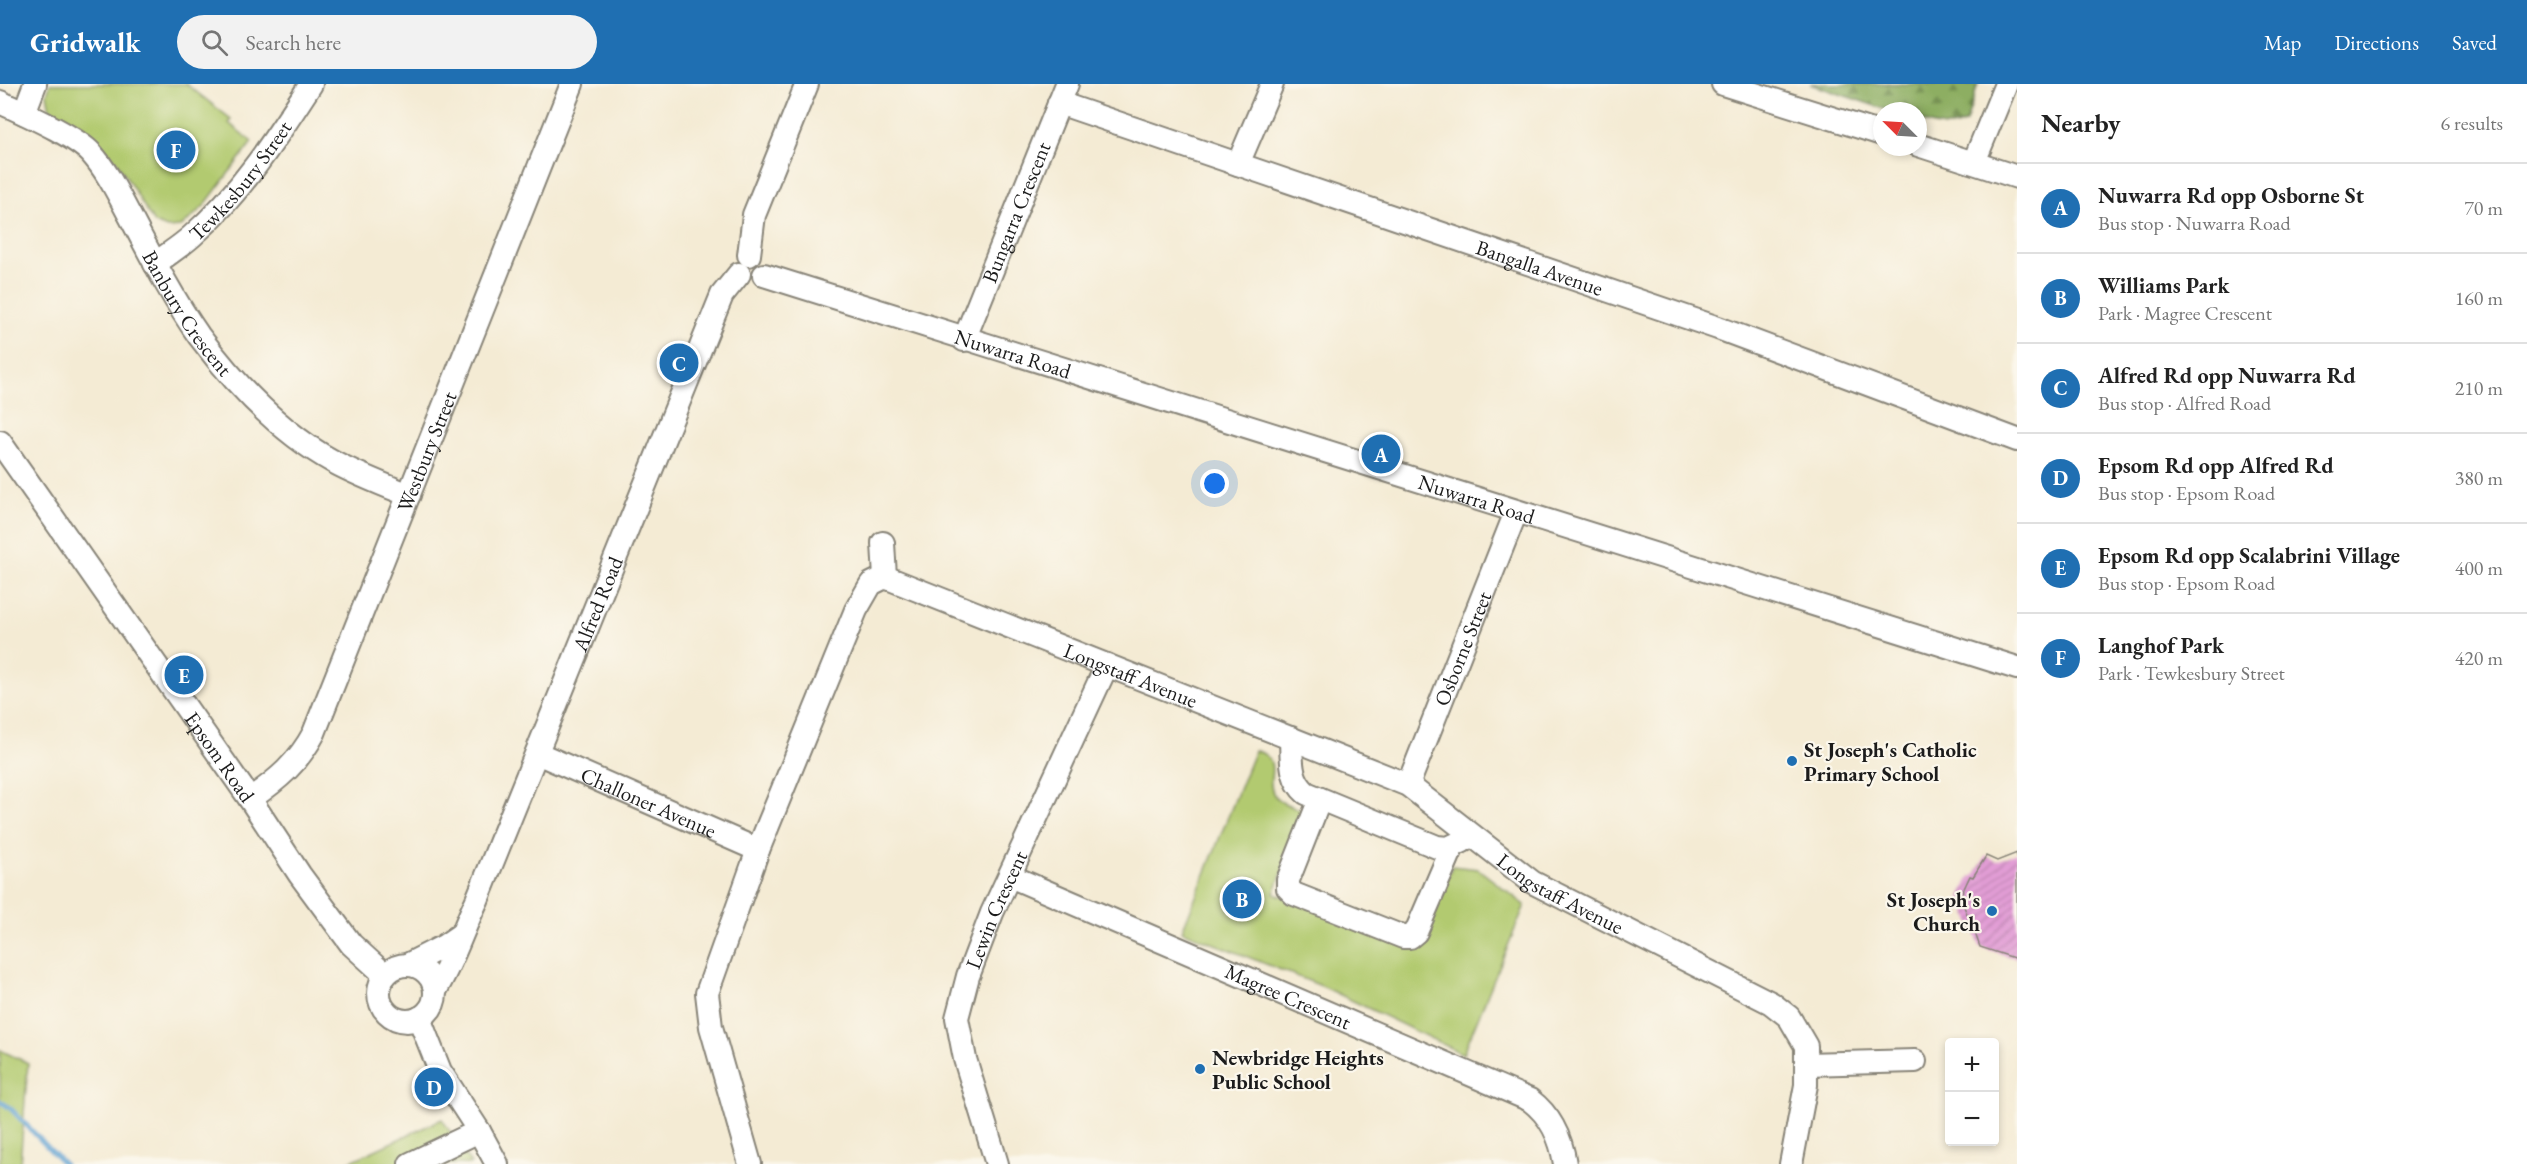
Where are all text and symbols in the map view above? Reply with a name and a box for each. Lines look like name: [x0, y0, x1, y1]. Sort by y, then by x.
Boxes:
search box: [177, 15, 597, 69]
text: Gridwalk: [30, 24, 141, 60]
icon: search: [198, 26, 231, 59]
text: Search here: [246, 28, 341, 57]
text: Map: [2264, 29, 2301, 56]
text: Directions: [2334, 29, 2419, 56]
text: Saved: [2452, 29, 2497, 56]
north arrow: [1873, 102, 1927, 156]
text: Nearby: [2041, 106, 2121, 140]
text: 6 results: [2440, 110, 2503, 136]
street label: Tewkesbury Street: [183, 115, 297, 246]
pin: F: [156, 128, 195, 172]
street label: Bungarra Crescent: [975, 137, 1056, 286]
text: Nuwarra Rd opp Osborne St: [2098, 181, 2364, 210]
text: A: [2053, 195, 2068, 221]
text: 70 m: [2464, 195, 2503, 221]
text: Bus stop · Nuwarra Road: [2098, 210, 2291, 236]
street label: Bangalla Avenue: [1473, 233, 1607, 301]
street label: Banbury Crescent: [137, 245, 239, 382]
text: Williams Park: [2098, 271, 2229, 300]
text: B: [2054, 285, 2067, 311]
text: 160 m: [2455, 285, 2503, 311]
text: Park · Magree Crescent: [2098, 300, 2272, 326]
street label: Nuwarra Road: [951, 322, 1075, 384]
pin: C: [660, 340, 698, 386]
text: Alfred Rd opp Nuwarra Rd: [2098, 361, 2356, 390]
text: C: [2053, 375, 2068, 401]
text: 210 m: [2455, 375, 2503, 401]
street label: Westbury Street: [390, 387, 462, 516]
text: Bus stop · Alfred Road: [2098, 390, 2271, 416]
pin: A: [1362, 432, 1400, 476]
text: Epsom Rd opp Alfred Rd: [2098, 451, 2334, 480]
text: D: [2053, 465, 2068, 491]
text: 380 m: [2455, 465, 2503, 491]
street label: Nuwarra Road: [1415, 468, 1539, 530]
your location: [1200, 469, 1229, 498]
text: Bus stop · Epsom Road: [2098, 480, 2275, 506]
text: Epsom Rd opp Scalabrini Village: [2098, 541, 2400, 570]
street label: Alfred Road: [565, 552, 628, 656]
text: E: [2055, 555, 2066, 581]
text: 400 m: [2455, 555, 2503, 581]
text: Bus stop · Epsom Road: [2098, 570, 2275, 596]
street label: Osborne Street: [1427, 587, 1497, 709]
text: Langhof Park: [2098, 631, 2224, 660]
street label: Longstaff Avenue: [1060, 636, 1202, 713]
text: F: [2055, 645, 2066, 671]
text: 420 m: [2455, 645, 2503, 671]
pin: E: [164, 652, 204, 698]
text: Park · Tewkesbury Street: [2098, 660, 2285, 686]
street label: Epsom Road: [179, 706, 262, 807]
place label: St Joseph's Catholic Primary School: [1804, 736, 1977, 787]
marker: St Joseph's Catholic Primary School: [1785, 754, 1799, 768]
street label: Challoner Avenue: [577, 760, 721, 844]
street label: Lewin Crescent: [959, 845, 1033, 972]
street label: Longstaff Avenue: [1492, 847, 1628, 940]
pin: B: [1222, 876, 1262, 922]
place label: St Joseph's Church: [1887, 886, 1980, 937]
marker: St Joseph's Church: [1985, 904, 1999, 918]
street label: Magree Crescent: [1221, 957, 1356, 1035]
map controls: [1945, 1038, 1999, 1146]
button: +: [1945, 1038, 1999, 1092]
place label: Newbridge Heights Public School: [1212, 1044, 1384, 1095]
marker: Newbridge Heights Public School: [1193, 1062, 1207, 1076]
pin: D: [414, 1064, 454, 1110]
button: −: [1945, 1092, 1999, 1146]

